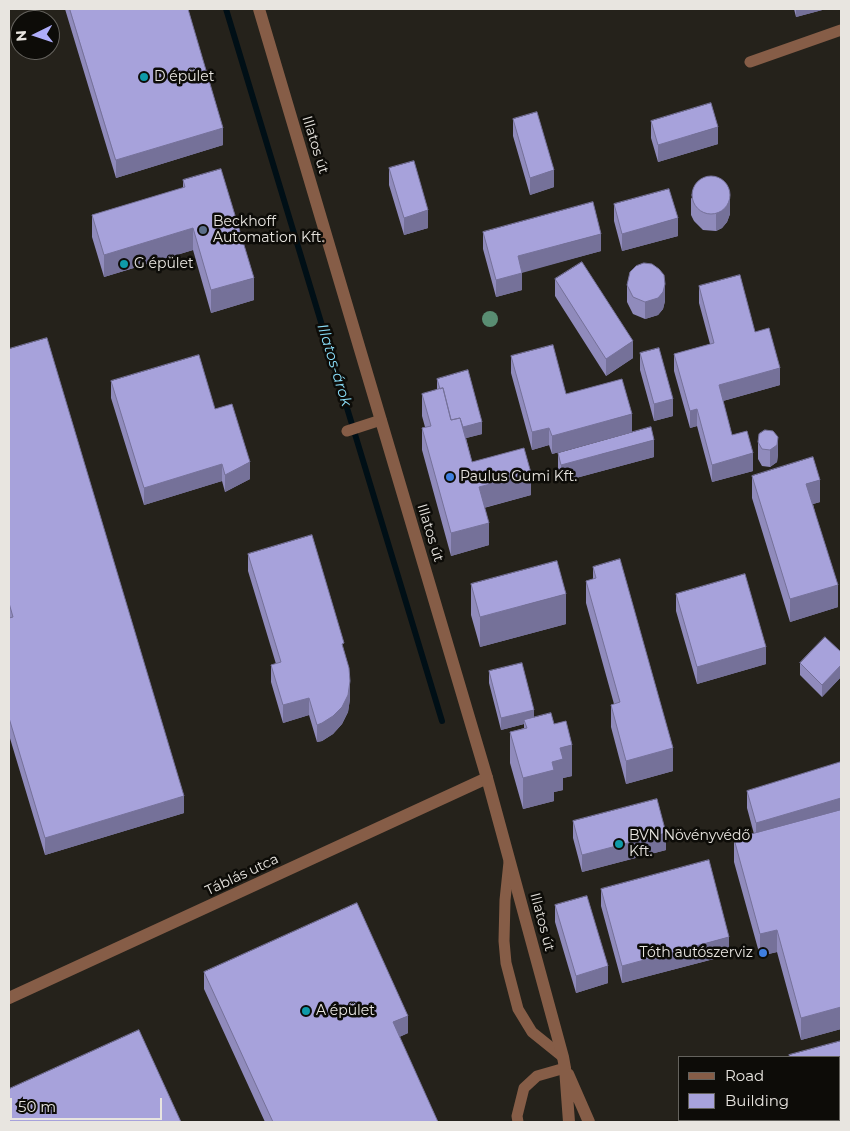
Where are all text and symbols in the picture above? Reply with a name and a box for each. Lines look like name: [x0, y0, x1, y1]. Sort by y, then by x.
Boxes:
north arrow: [10, 10, 60, 60]
text: N: [12, 30, 30, 42]
place label: D épület: [154, 69, 214, 85]
marker: D épület: [138, 71, 150, 83]
street label: Illatos út: [298, 114, 332, 176]
place label: Beckhoff Automation Kft.: [213, 214, 324, 246]
marker: Beckhoff Automation Kft.: [197, 224, 209, 236]
place label: G épület: [134, 256, 194, 272]
marker: G épület: [118, 258, 130, 270]
water label: Illatos-árok: [313, 321, 355, 409]
place label: Paulus Gumi Kft.: [460, 469, 577, 485]
marker: Paulus Gumi Kft.: [444, 471, 456, 483]
street label: Illatos út: [413, 502, 447, 564]
place label: BVN Növényvédő Kft.: [629, 828, 750, 860]
marker: BVN Növényvédő Kft.: [613, 838, 625, 850]
street label: Táblás utca: [203, 851, 281, 899]
street label: Illatos út: [526, 891, 558, 953]
place label: Tóth autószerviz: [640, 945, 753, 961]
marker: Tóth autószerviz: [757, 947, 769, 959]
place label: A épület: [316, 1003, 375, 1019]
marker: A épület: [300, 1005, 312, 1017]
legend: [678, 1056, 840, 1121]
text: Road: [725, 1066, 764, 1085]
scale bar: [12, 1088, 165, 1120]
text: Building: [725, 1091, 789, 1110]
text: 50 m: [18, 1097, 56, 1116]

